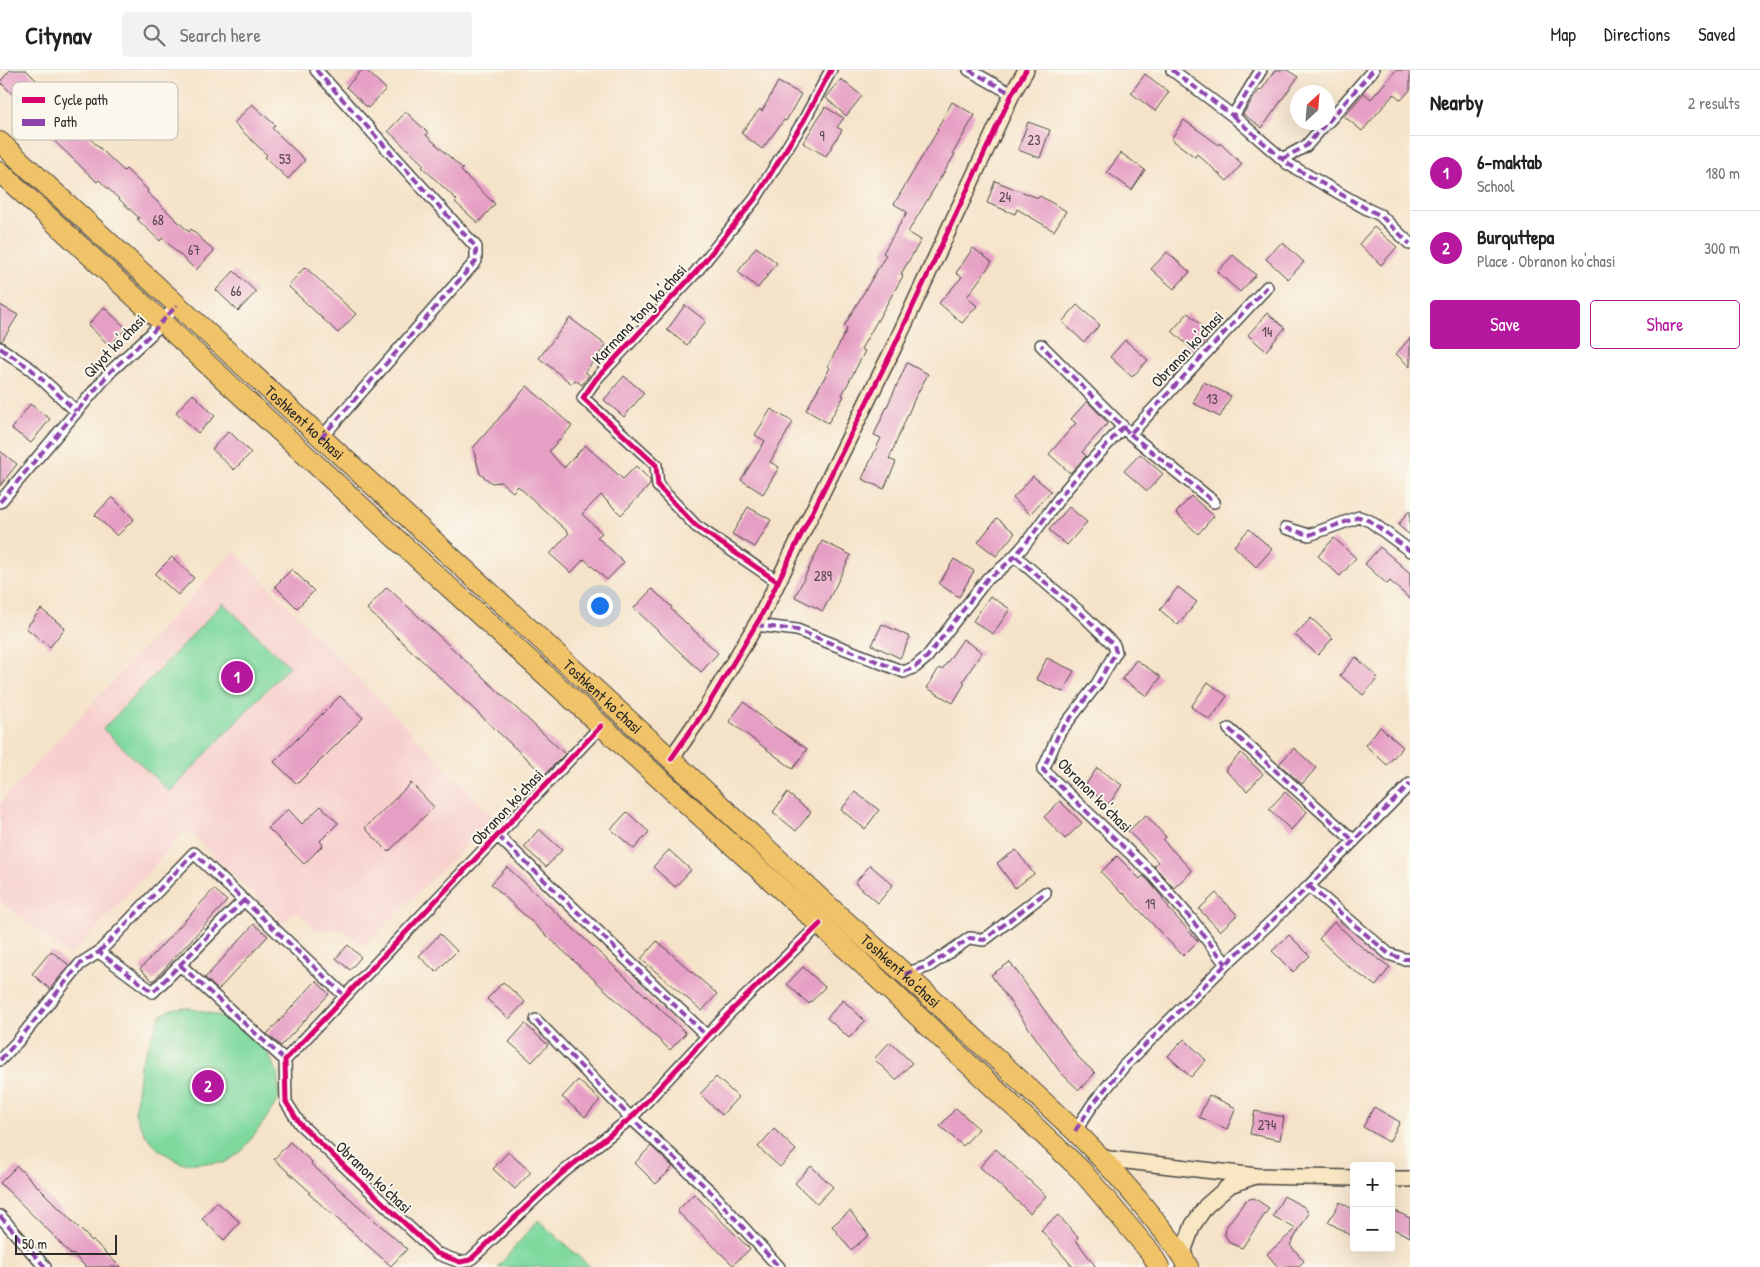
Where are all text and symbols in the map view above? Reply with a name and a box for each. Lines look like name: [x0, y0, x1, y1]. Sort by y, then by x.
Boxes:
search box: [122, 12, 472, 57]
text: Citynav: [25, 19, 92, 51]
icon: search: [140, 21, 168, 49]
text: Search here: [180, 22, 261, 48]
text: Map: [1551, 22, 1576, 47]
text: Directions: [1604, 22, 1670, 47]
text: Saved: [1698, 22, 1735, 47]
legend: [12, 82, 178, 140]
north arrow: [1290, 85, 1335, 130]
text: Nearby: [1430, 88, 1483, 117]
text: Cycle path: [54, 90, 108, 110]
text: 2 results: [1688, 92, 1740, 114]
text: Path: [54, 112, 77, 131]
house number: 9: [819, 126, 825, 145]
house number: 23: [1028, 130, 1040, 149]
house number: 53: [279, 149, 291, 168]
text: 6-maktab: [1477, 149, 1542, 175]
text: 1: [1443, 162, 1449, 184]
text: 180 m: [1706, 162, 1740, 184]
text: School: [1477, 175, 1514, 197]
house number: 24: [999, 187, 1011, 206]
house number: 68: [152, 210, 164, 229]
text: Burquttepa: [1477, 224, 1554, 250]
text: 2: [1442, 237, 1450, 259]
text: 300 m: [1704, 237, 1740, 259]
house number: 67: [188, 240, 200, 259]
text: Place · Obranon ko'chasi: [1477, 250, 1616, 272]
street label: Karmana tong ko'chasi: [587, 259, 691, 369]
house number: 66: [230, 281, 242, 300]
button: Save: [1430, 300, 1580, 349]
button: Share: [1590, 300, 1740, 349]
street label: Obranon ko'chasi: [1146, 306, 1228, 392]
street label: Qiyot ko'chasi: [78, 309, 150, 383]
house number: 14: [1262, 322, 1272, 341]
street label: Toshkent ko'chasi: [260, 380, 349, 465]
house number: 13: [1206, 389, 1218, 408]
house number: 289: [814, 566, 832, 585]
your location: [587, 593, 613, 619]
street label: Toshkent ko'chasi: [558, 654, 648, 739]
pin: 1: [221, 658, 253, 696]
street label: Obranon ko'chasi: [1053, 753, 1137, 837]
street label: Obranon ko'chasi: [466, 764, 548, 850]
house number: 19: [1145, 894, 1155, 913]
street label: Toshkent ko'chasi: [856, 929, 946, 1013]
pin: 2: [192, 1067, 224, 1105]
house number: 274: [1258, 1115, 1276, 1134]
street label: Obranon ko'chasi: [331, 1136, 417, 1218]
map controls: [1350, 1162, 1395, 1252]
button: +: [1350, 1162, 1395, 1207]
button: −: [1350, 1207, 1395, 1252]
scale bar: [15, 1232, 118, 1255]
text: 50 m: [22, 1234, 47, 1253]

